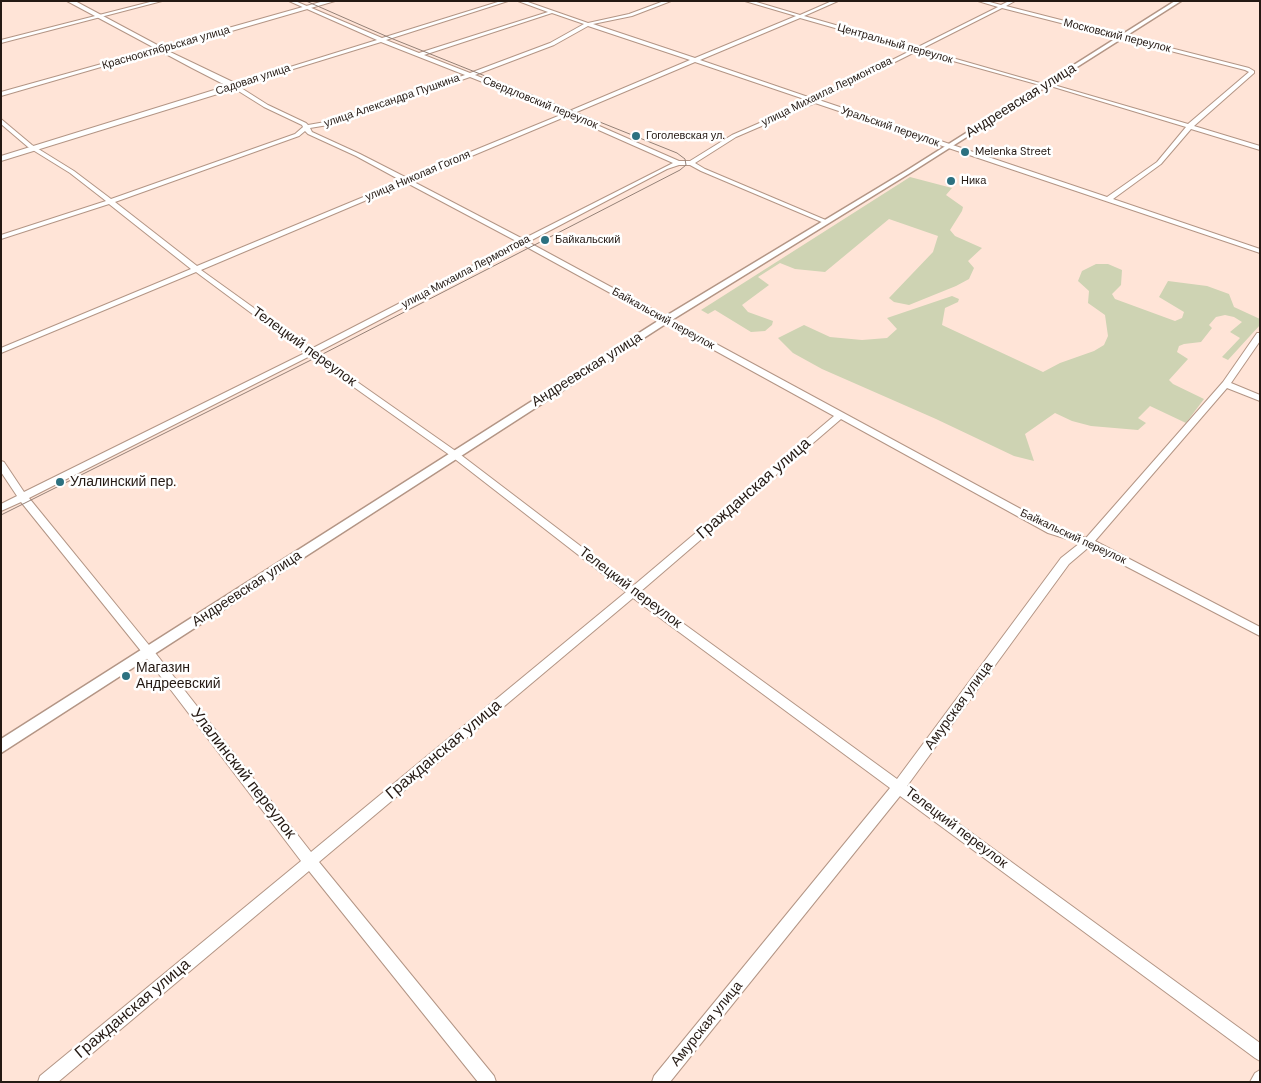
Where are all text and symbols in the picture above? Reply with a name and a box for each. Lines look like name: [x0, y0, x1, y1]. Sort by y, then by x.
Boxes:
street label: Московский переулок: [1062, 16, 1172, 56]
street label: Центральный переулок: [836, 21, 954, 67]
street label: Краснооктябрьская улица: [101, 23, 231, 73]
street label: улица Михаила Лермонтова: [760, 55, 894, 129]
street label: Андреевская улица: [963, 60, 1079, 142]
street label: Садовая улица: [214, 62, 292, 98]
street label: улица Александра Пушкина: [322, 72, 462, 130]
street label: Свердловский переулок: [481, 74, 599, 132]
street label: Уральский переулок: [839, 104, 941, 150]
place label: Гоголевская ул.: [646, 129, 725, 143]
marker: Гоголевская ул.: [630, 130, 642, 142]
place label: Melenka Street: [975, 145, 1051, 159]
marker: Melenka Street: [959, 146, 971, 158]
street label: улица Николая Гоголя: [363, 148, 473, 204]
place label: Ника: [961, 174, 986, 188]
marker: Ника: [945, 175, 957, 187]
street label: улица Михаила Лермонтова: [399, 232, 533, 312]
place label: Байкальский: [555, 233, 620, 247]
marker: Байкальский: [539, 234, 551, 246]
street label: Байкальский переулок: [609, 285, 717, 353]
street label: Телецкий переулок: [249, 304, 359, 390]
street label: Андреевская улица: [529, 329, 645, 411]
street label: Гражданская улица: [693, 434, 815, 544]
place label: Улалинский пер.: [70, 474, 176, 490]
marker: Улалинский пер.: [54, 476, 66, 488]
street label: Байкальский переулок: [1018, 507, 1128, 567]
street label: Телецкий переулок: [575, 544, 685, 632]
street label: Андреевская улица: [189, 547, 305, 631]
street label: Амурская улица: [921, 659, 997, 753]
place label: Магазин Андреевский: [136, 660, 221, 692]
marker: Магазин Андреевский: [120, 670, 132, 682]
street label: Гражданская улица: [382, 696, 506, 804]
street label: Улалинский переулок: [186, 705, 300, 843]
street label: Телецкий переулок: [901, 784, 1011, 872]
street label: Гражданская улица: [71, 955, 195, 1063]
street label: Амурская улица: [668, 978, 746, 1070]

